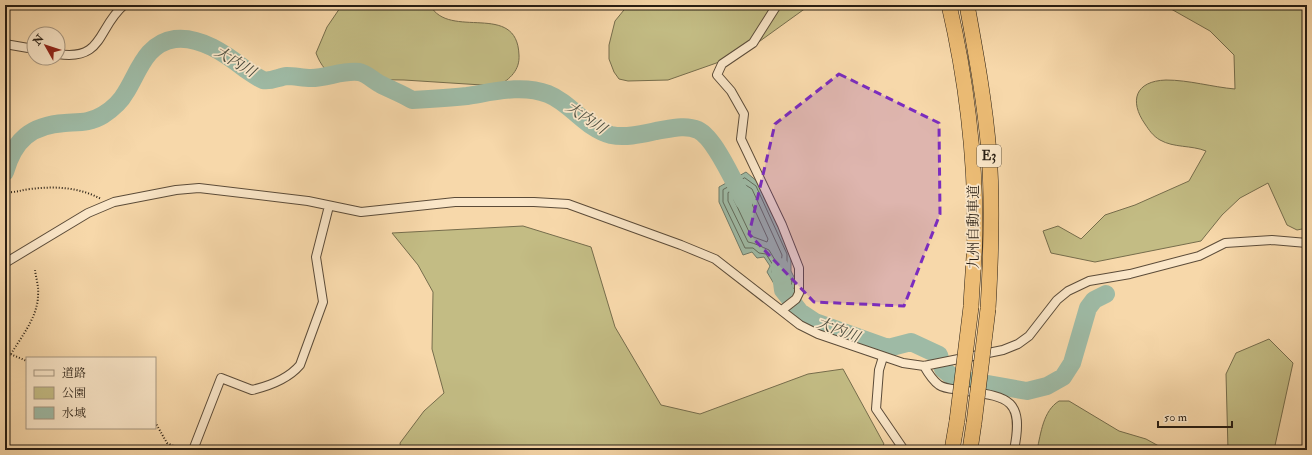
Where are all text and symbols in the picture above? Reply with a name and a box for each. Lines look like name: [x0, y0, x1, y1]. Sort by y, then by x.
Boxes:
north arrow: [26, 26, 66, 66]
text: N: [30, 31, 47, 49]
water label: 大内川: [211, 42, 261, 83]
water label: 大内川: [562, 98, 612, 140]
road number: E3: [977, 145, 1001, 167]
street label: 九州自動車道: [965, 185, 982, 269]
water label: 大内川: [814, 313, 864, 348]
legend: [26, 357, 156, 429]
text: 道路: [62, 366, 86, 381]
text: 公園: [62, 386, 86, 401]
scale bar: [1158, 403, 1232, 429]
text: 水域: [62, 406, 86, 421]
text: 50 m: [1164, 410, 1188, 425]

